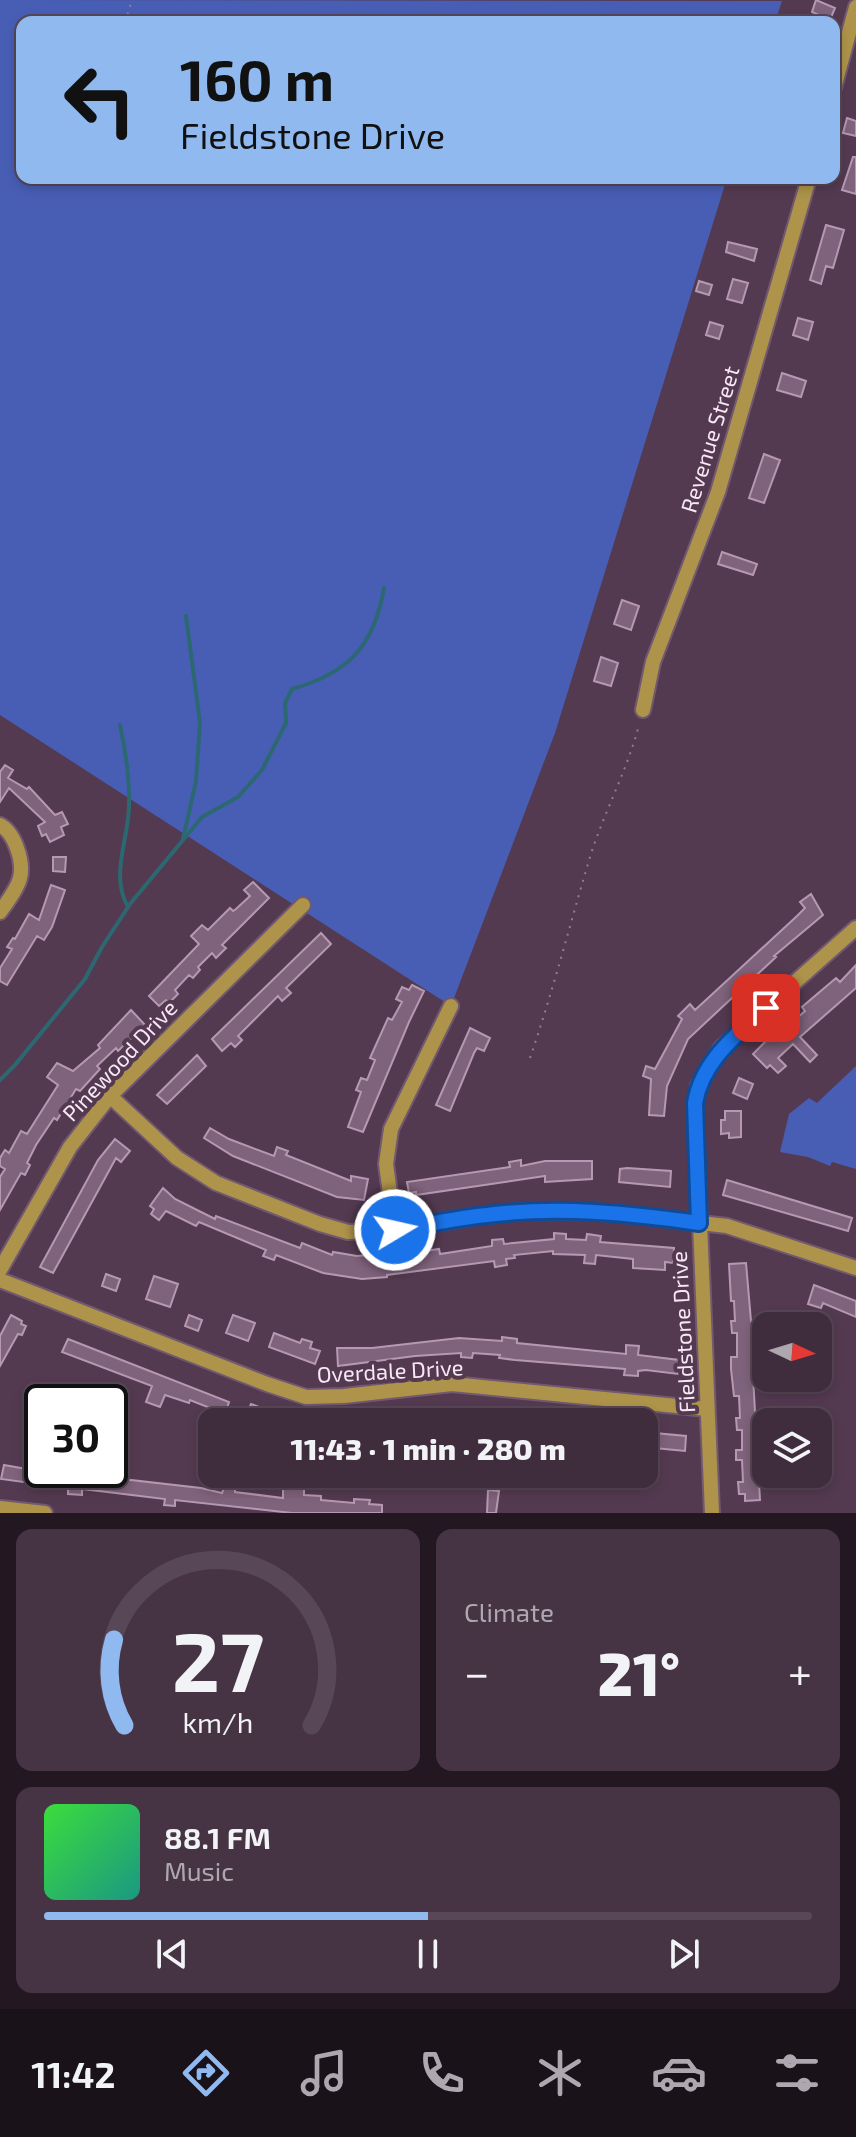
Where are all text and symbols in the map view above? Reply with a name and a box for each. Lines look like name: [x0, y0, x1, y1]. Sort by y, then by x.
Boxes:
text: 160 m: [180, 45, 334, 112]
icon: left: [48, 48, 152, 152]
text: Fieldstone Drive: [180, 113, 445, 156]
street label: Revenue Street: [674, 363, 744, 515]
pin: [732, 974, 800, 1042]
icon: arrive: [744, 986, 788, 1030]
street label: Pinewood Drive: [56, 994, 182, 1126]
position arrow: [353, 1188, 437, 1272]
street label: Fieldstone Drive: [665, 1250, 699, 1414]
north arrow: [752, 1312, 832, 1392]
map controls: [752, 1312, 832, 1488]
street label: Overdale Drive: [316, 1353, 464, 1387]
speed limit sign: 30: [24, 1384, 128, 1488]
button: layers: [752, 1408, 832, 1488]
text: 11:43 · 1 min · 280 m: [290, 1430, 566, 1466]
text: Climate: [464, 1596, 554, 1627]
text: 27: [172, 1609, 264, 1709]
text: 21°: [597, 1636, 680, 1708]
text: −: [464, 1645, 490, 1698]
text: +: [788, 1645, 812, 1698]
text: km/h: [183, 1704, 253, 1739]
text: 88.1 FM: [164, 1819, 271, 1855]
text: Music: [164, 1855, 234, 1886]
icon: previous: [150, 1932, 194, 1976]
icon: pause: [406, 1932, 450, 1976]
icon: next: [662, 1932, 706, 1976]
icon: directions: [178, 2045, 234, 2101]
icon: music: [296, 2045, 352, 2101]
icon: phone: [414, 2045, 470, 2101]
icon: climate: [532, 2045, 588, 2101]
icon: car: [651, 2045, 707, 2101]
icon: filters: [769, 2045, 825, 2101]
text: 11:42: [31, 2052, 115, 2095]

